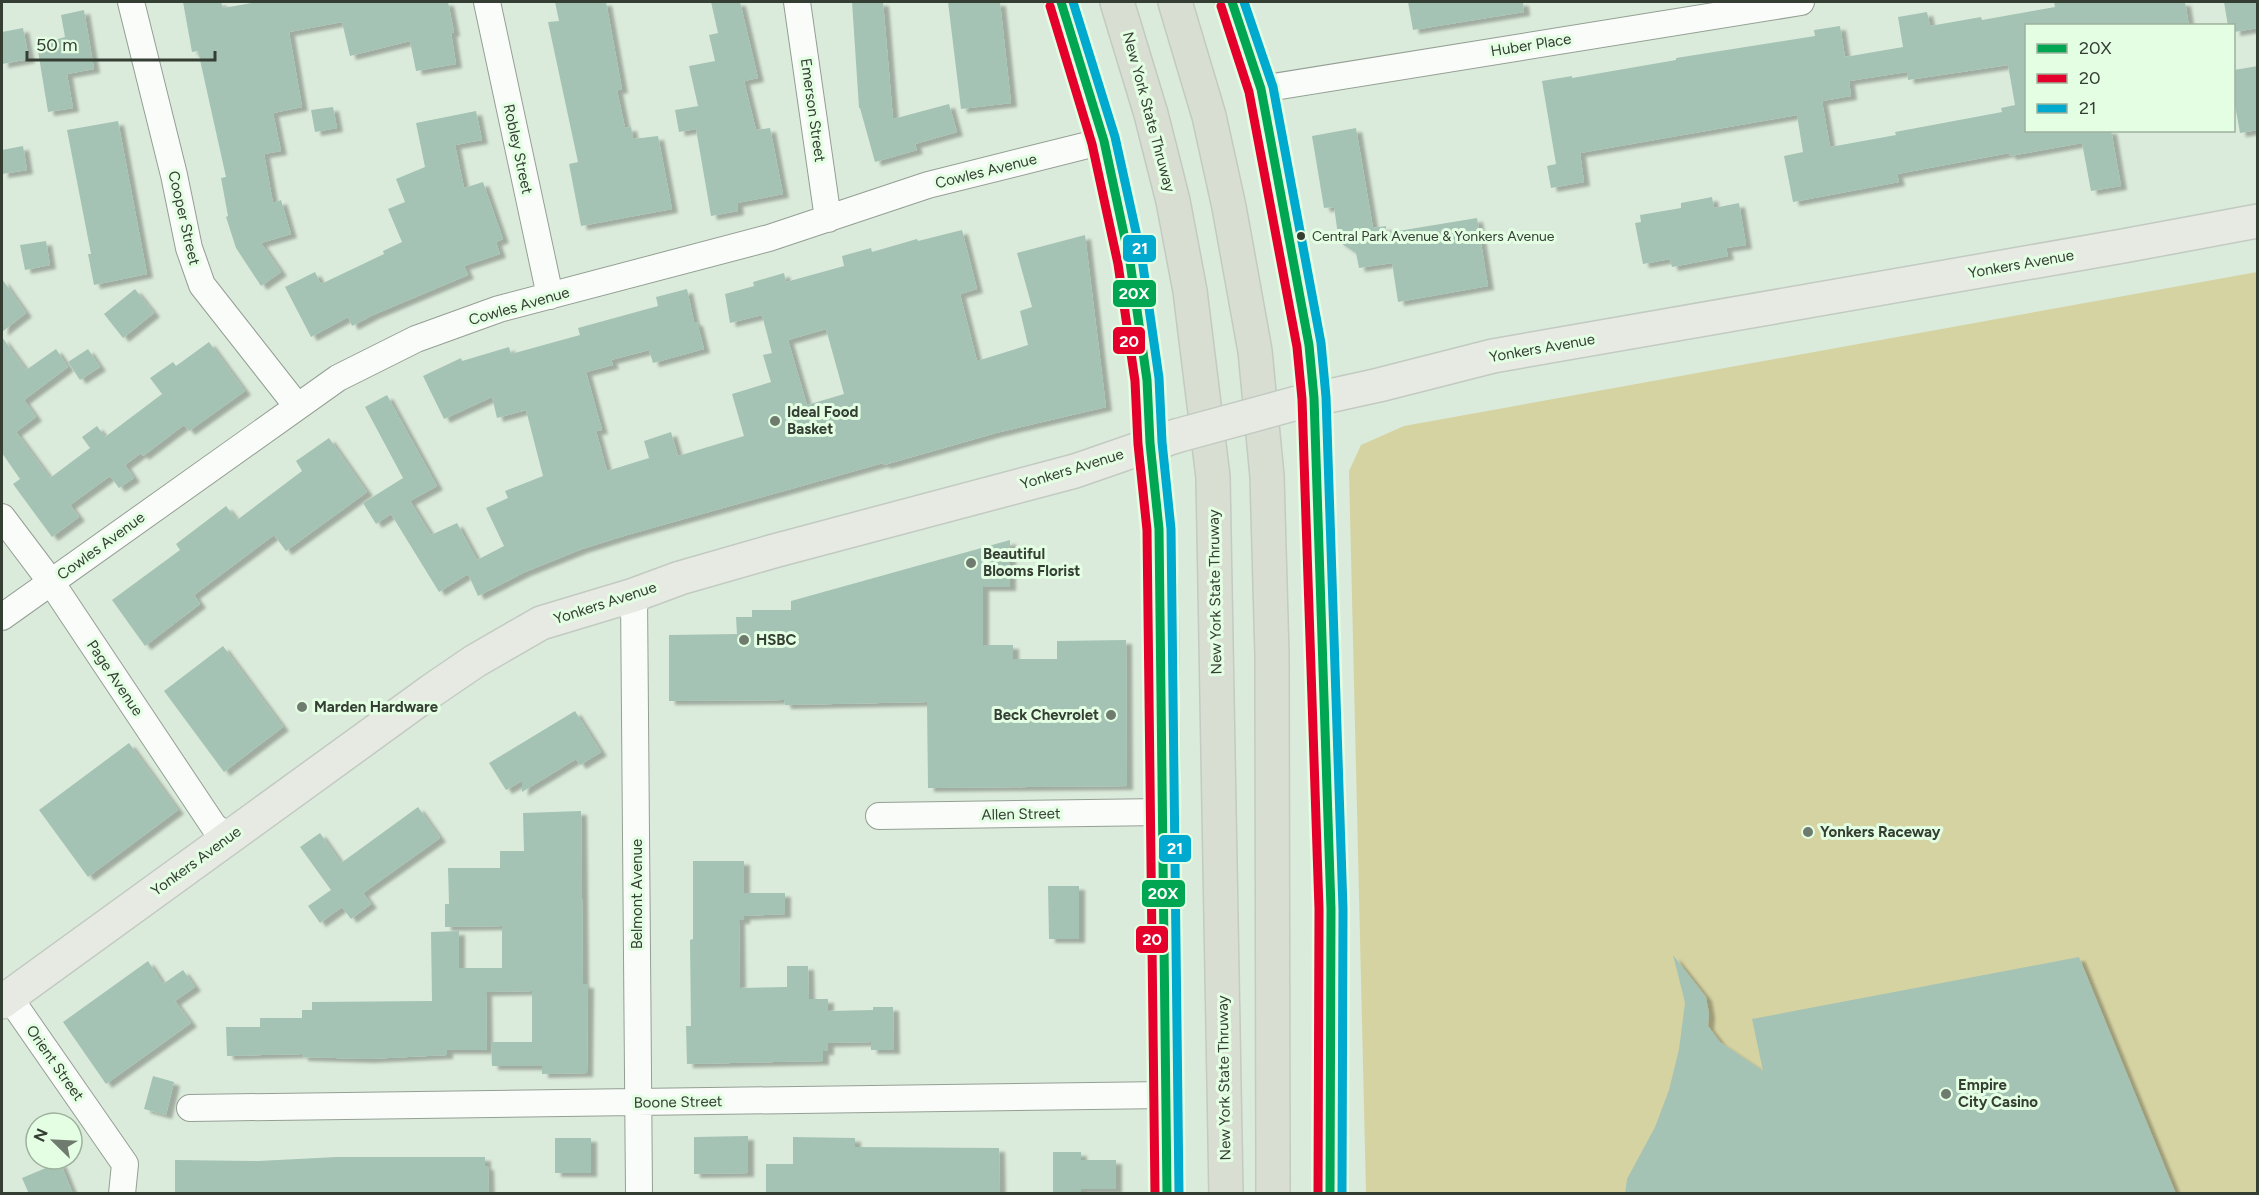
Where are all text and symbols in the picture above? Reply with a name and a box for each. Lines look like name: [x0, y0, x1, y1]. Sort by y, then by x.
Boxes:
scale bar: [27, 24, 214, 62]
legend: [2025, 24, 2235, 132]
street label: New York State Thruway: [1119, 30, 1179, 194]
street label: Huber Place: [1489, 30, 1573, 60]
text: 50 m: [36, 34, 78, 56]
text: 20X: [2079, 37, 2112, 59]
street label: Emerson Street: [797, 57, 829, 163]
text: 20: [2079, 67, 2101, 89]
text: 21: [2079, 97, 2097, 119]
street label: Robley Street: [500, 102, 536, 196]
street label: Cowles Avenue: [933, 150, 1039, 192]
street label: Cooper Street: [164, 169, 204, 267]
place label: Central Park Avenue & Yonkers Avenue: [1312, 228, 1555, 245]
marker: Central Park Avenue & Yonkers Avenue: [1295, 230, 1307, 242]
line badge: 21: [1122, 234, 1157, 263]
text: 21: [1132, 239, 1148, 258]
street label: Yonkers Avenue: [1967, 246, 2075, 282]
line badge: 20X: [1112, 279, 1157, 308]
street label: Cowles Avenue: [467, 283, 571, 329]
text: 20X: [1119, 284, 1149, 303]
line badge: 20: [1112, 326, 1146, 355]
street label: Yonkers Avenue: [1488, 330, 1596, 366]
text: 20: [1119, 332, 1139, 351]
place label: Ideal Food Basket: [787, 403, 858, 438]
marker: Ideal Food Basket: [768, 414, 782, 428]
street label: Yonkers Avenue: [1018, 445, 1126, 493]
street label: Cowles Avenue: [54, 508, 148, 584]
street label: New York State Thruway: [1205, 509, 1225, 675]
place label: Beautiful Blooms Florist: [983, 545, 1080, 580]
marker: Beautiful Blooms Florist: [964, 556, 978, 570]
street label: Yonkers Avenue: [551, 578, 659, 628]
place label: HSBC: [756, 631, 797, 649]
marker: HSBC: [737, 633, 751, 647]
street label: Page Avenue: [83, 637, 147, 719]
place label: Marden Hardware: [314, 698, 439, 716]
marker: Marden Hardware: [295, 700, 309, 714]
place label: Beck Chevrolet: [994, 706, 1099, 724]
marker: Beck Chevrolet: [1104, 708, 1118, 722]
street label: Allen Street: [981, 804, 1061, 824]
street label: Yonkers Avenue: [147, 822, 245, 900]
place label: Yonkers Raceway: [1820, 823, 1941, 841]
marker: Yonkers Raceway: [1801, 825, 1815, 839]
line badge: 21: [1158, 834, 1192, 863]
street label: Belmont Avenue: [628, 839, 646, 949]
text: 21: [1167, 839, 1183, 858]
line badge: 20X: [1141, 879, 1186, 908]
text: 20X: [1148, 884, 1178, 903]
line badge: 20: [1135, 925, 1169, 954]
text: 20: [1142, 930, 1162, 949]
street label: New York State Thruway: [1214, 995, 1234, 1161]
street label: Orient Street: [22, 1022, 88, 1105]
place label: Empire City Casino: [1958, 1076, 2038, 1111]
marker: Empire City Casino: [1939, 1087, 1953, 1101]
street label: Boone Street: [633, 1092, 723, 1112]
north arrow: [24, 1111, 84, 1171]
text: N: [30, 1126, 52, 1145]

